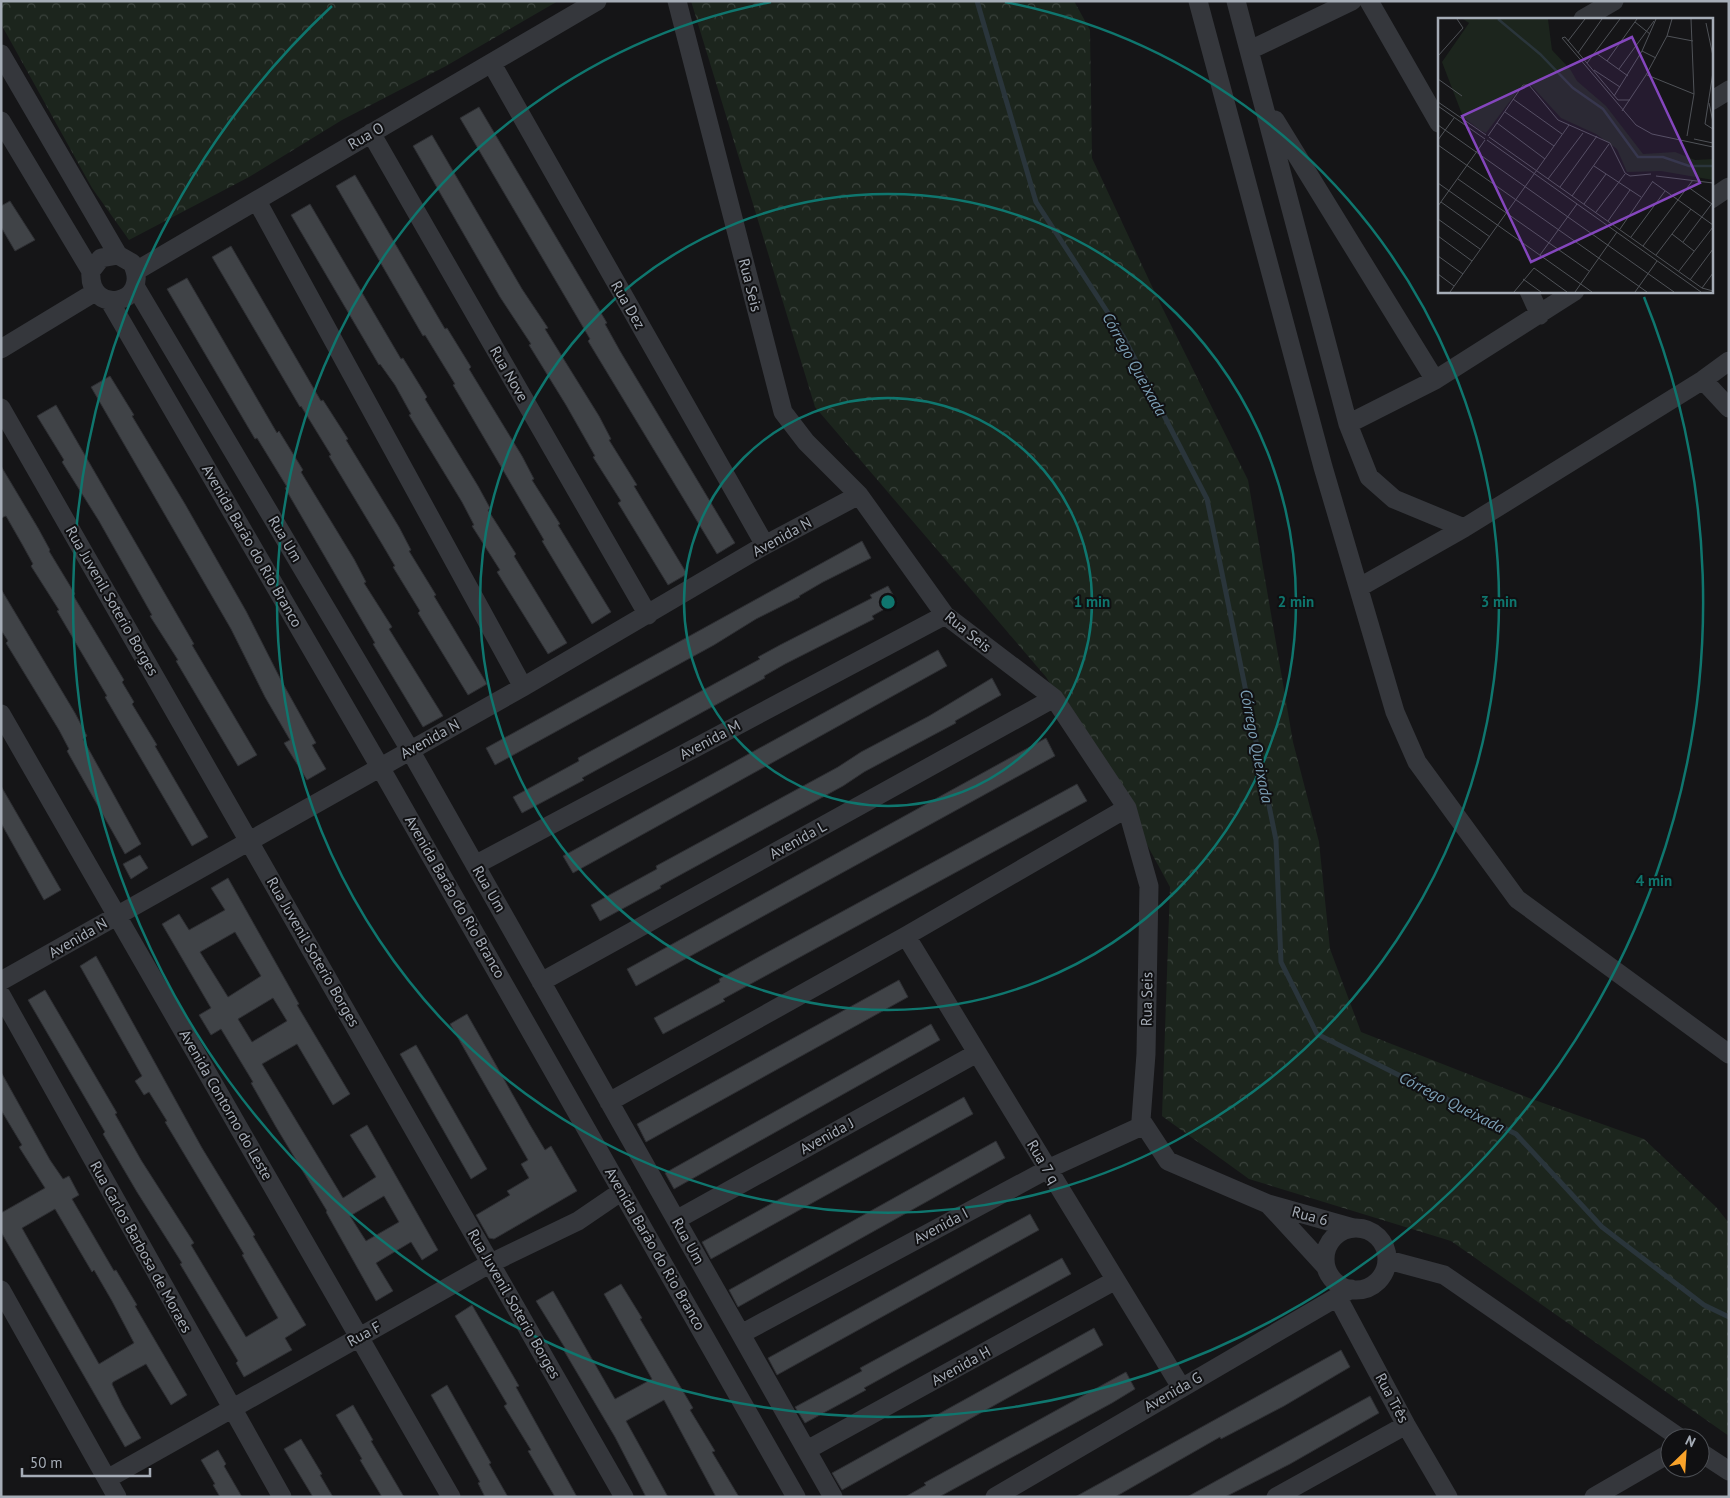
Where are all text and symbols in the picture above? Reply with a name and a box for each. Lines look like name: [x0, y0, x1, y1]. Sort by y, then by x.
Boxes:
inset map: [1438, 18, 1712, 292]
street label: Rua O: [344, 118, 387, 153]
street label: Rua Seis: [735, 256, 766, 313]
street label: Rua Dez: [607, 277, 650, 332]
water label: Córrego Queixada: [1098, 309, 1172, 420]
street label: Rua Nove: [486, 343, 533, 405]
street label: Avenida Barão do Rio Branco: [198, 461, 307, 630]
street label: Rua Um: [264, 512, 307, 565]
street label: Avenida N: [749, 513, 815, 561]
street label: Rua Juvenil Soterio Borges: [62, 523, 163, 679]
text: 1 min: [1074, 592, 1110, 611]
text: 2 min: [1278, 592, 1314, 611]
text: 3 min: [1481, 592, 1517, 611]
centre of rings: [879, 593, 897, 611]
street label: Rua Seis: [941, 607, 995, 656]
water label: Córrego Queixada: [1236, 687, 1278, 805]
street label: Avenida N: [397, 715, 463, 763]
street label: Avenida M: [676, 716, 744, 764]
street label: Avenida Barão do Rio Branco: [401, 812, 510, 981]
street label: Avenida L: [766, 816, 830, 863]
street label: Rua Um: [469, 862, 510, 915]
text: 4 min: [1636, 871, 1672, 890]
street label: Rua Juvenil Soterio Borges: [263, 874, 364, 1030]
street label: Avenida N: [45, 913, 111, 962]
street label: Rua Seis: [1137, 972, 1156, 1026]
street label: Avenida Contorno do Leste: [176, 1026, 277, 1183]
water label: Córrego Queixada: [1396, 1067, 1508, 1137]
street label: Avenida J: [796, 1113, 857, 1158]
street label: Rua 7 q: [1023, 1136, 1064, 1187]
street label: Rua Carlos Barbosa de Moraes: [86, 1158, 197, 1336]
street label: Avenida Barão do Rio Branco: [601, 1164, 710, 1333]
street label: Rua 6: [1290, 1202, 1330, 1229]
street label: Avenida I: [910, 1203, 971, 1248]
street label: Rua Um: [668, 1214, 709, 1267]
street label: Rua Juvenil Soterio Borges: [464, 1226, 565, 1382]
street label: Rua F: [343, 1317, 384, 1351]
street label: Avenida H: [928, 1342, 994, 1390]
street label: Avenida G: [1140, 1367, 1205, 1416]
street label: Rua Três: [1371, 1370, 1413, 1426]
north arrow: [1660, 1428, 1710, 1478]
text: N: [1683, 1431, 1698, 1451]
scale bar: [22, 1446, 150, 1478]
text: 50 m: [30, 1453, 63, 1472]

